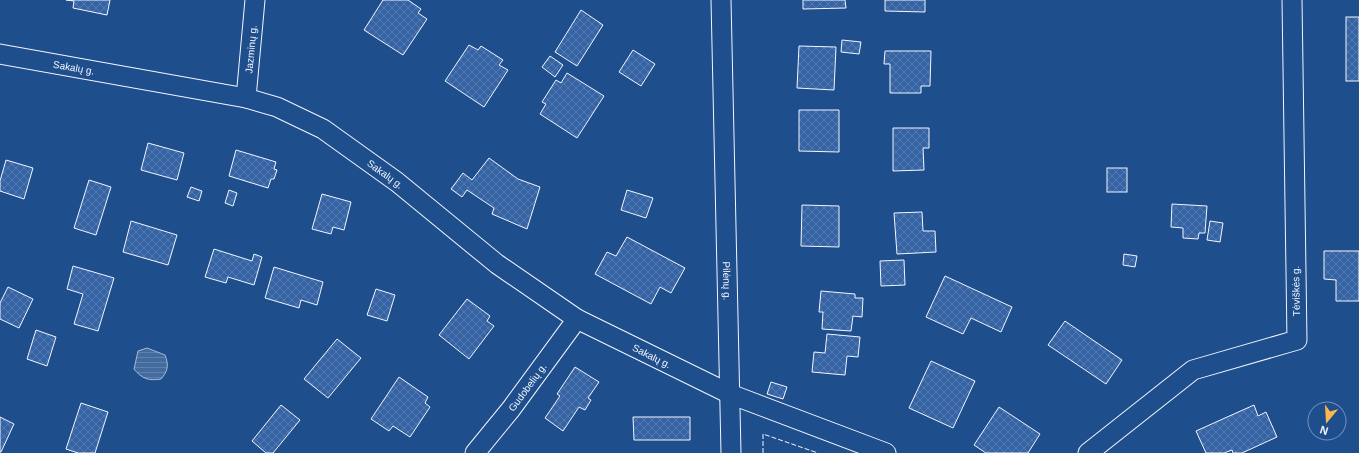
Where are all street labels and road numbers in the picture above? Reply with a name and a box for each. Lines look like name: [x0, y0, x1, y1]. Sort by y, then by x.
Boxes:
street label: Jazminų g.: [243, 25, 258, 74]
street label: Sakalų g.: [52, 58, 95, 76]
street label: Sakalų g.: [365, 157, 406, 190]
street label: Pilėnų g.: [721, 261, 733, 301]
street label: Tėviškės g.: [1290, 266, 1302, 316]
street label: Sakalų g.: [631, 342, 673, 370]
street label: Gudobelių g.: [506, 361, 548, 413]

